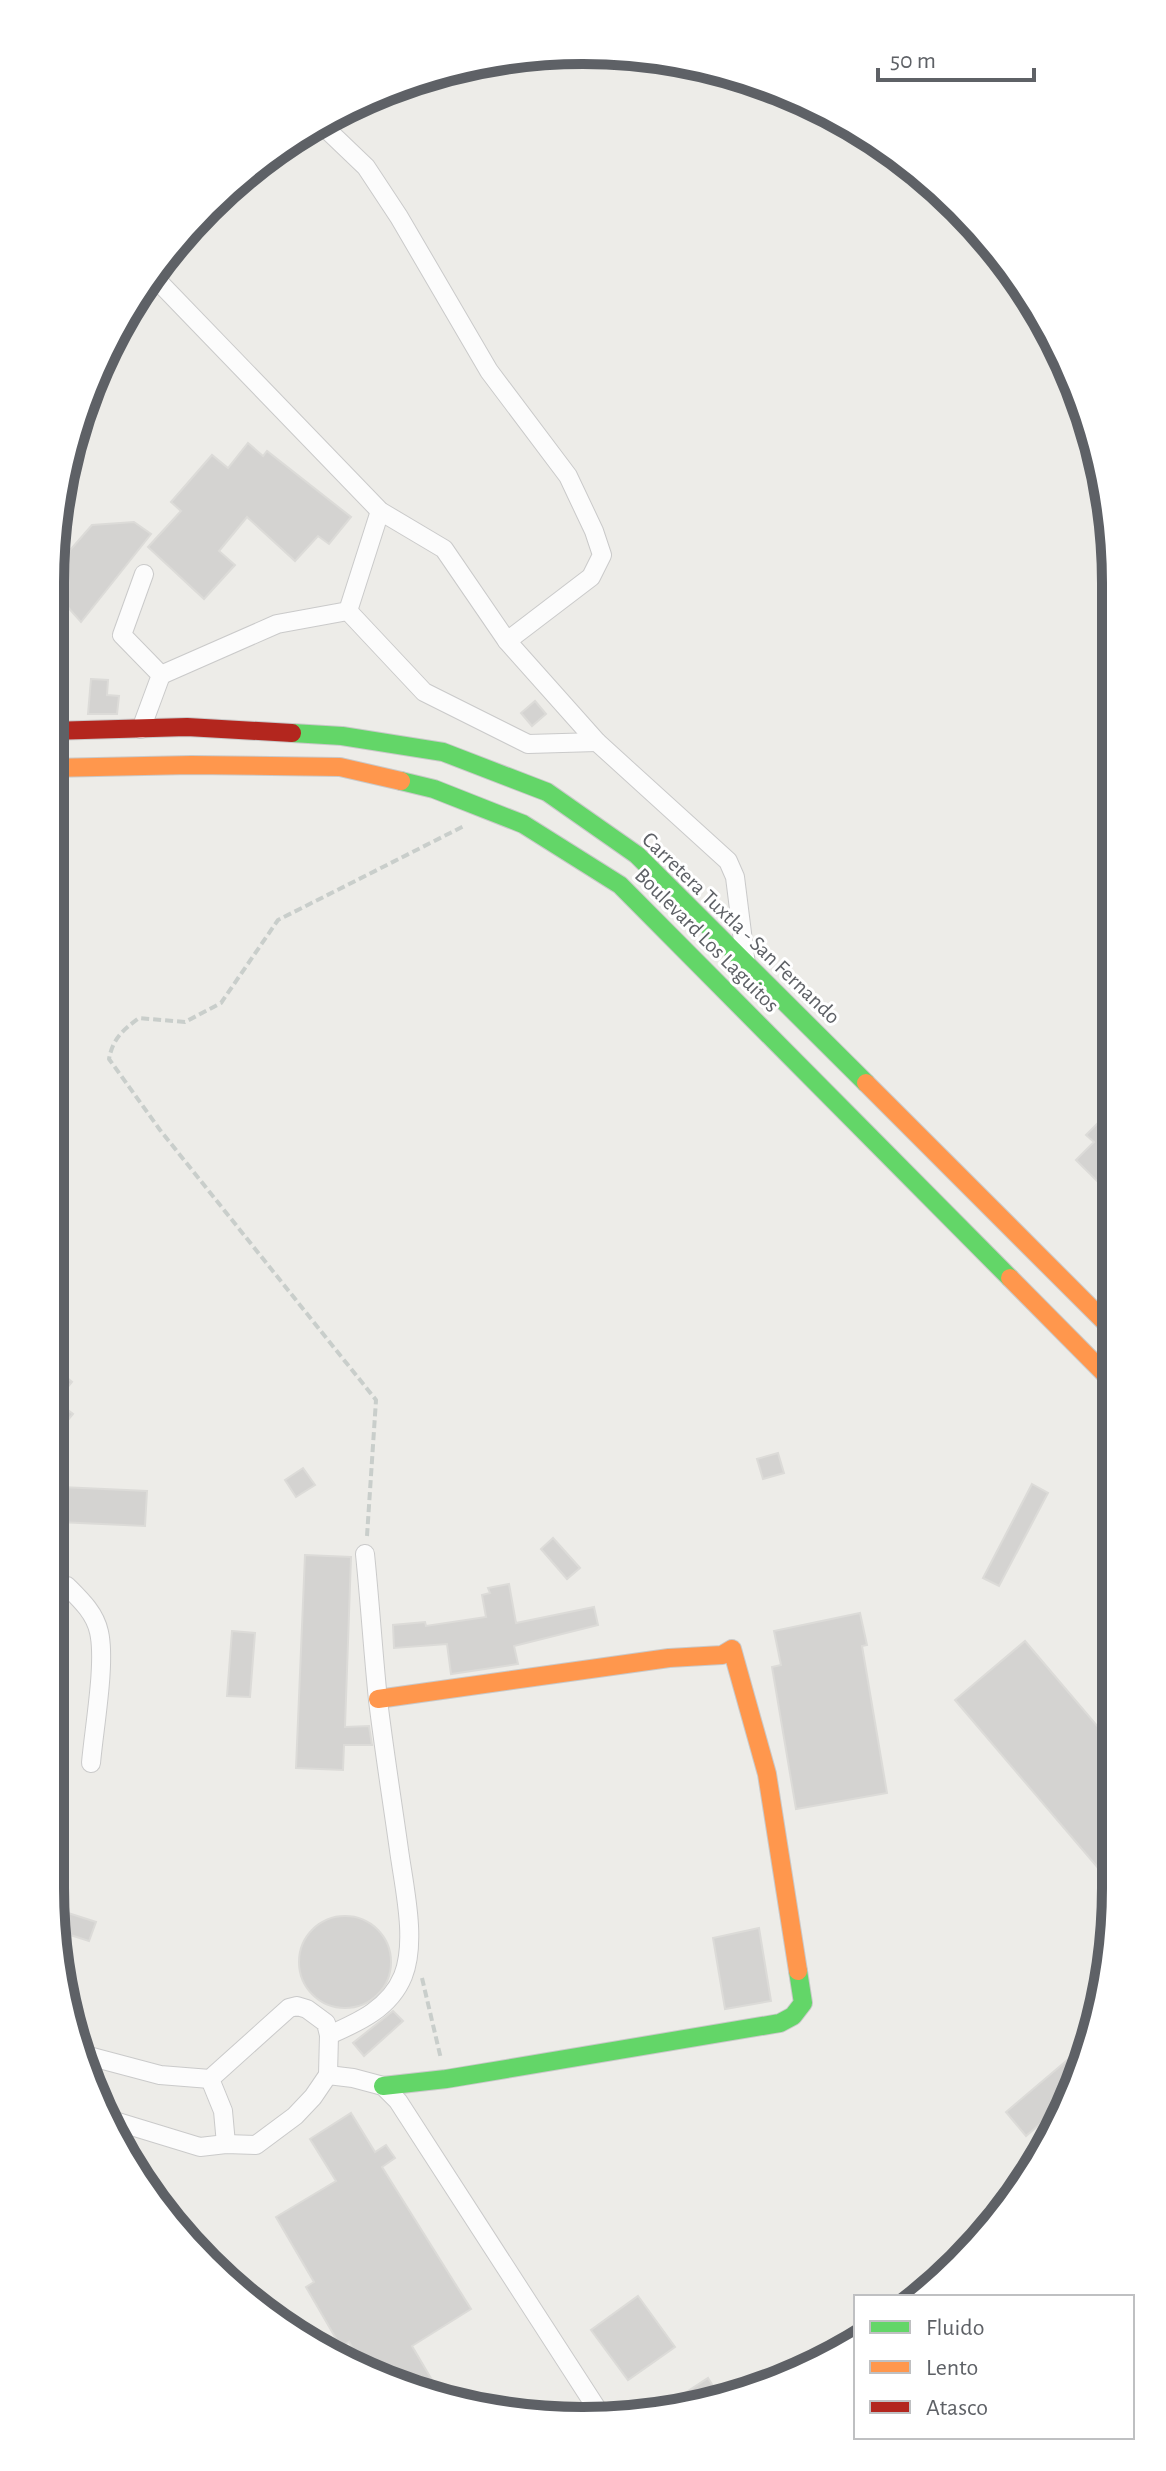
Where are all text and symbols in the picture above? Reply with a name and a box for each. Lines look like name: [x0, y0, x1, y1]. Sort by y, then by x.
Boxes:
scale bar: [878, 32, 1034, 82]
text: 50 m: [890, 49, 936, 73]
street label: Carretera Tuxtla - San Fernando: [638, 828, 844, 1028]
street label: Boulevard Los Laguitos: [631, 864, 783, 1016]
legend: [854, 2295, 1134, 2439]
text: Fluido: [926, 2316, 985, 2340]
text: Lento: [926, 2356, 978, 2380]
text: Atasco: [926, 2396, 988, 2420]

